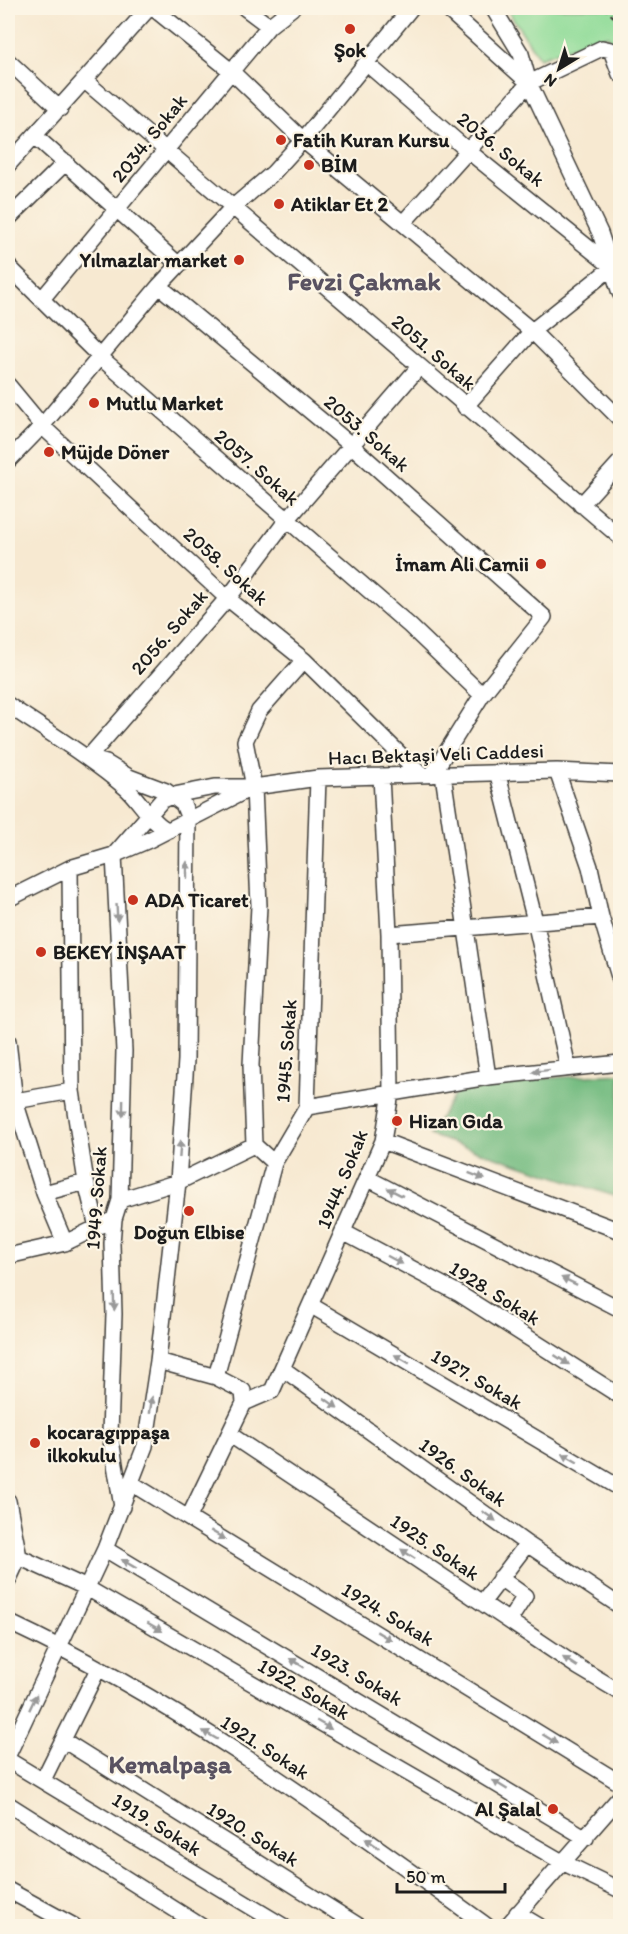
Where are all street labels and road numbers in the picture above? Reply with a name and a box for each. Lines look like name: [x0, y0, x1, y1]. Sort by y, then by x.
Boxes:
street label: 2034. Sokak: [106, 89, 192, 187]
street label: 2036. Sokak: [452, 106, 550, 192]
street label: 2051. Sokak: [387, 309, 481, 395]
street label: 2053. Sokak: [319, 389, 415, 477]
street label: 2057. Sokak: [210, 424, 304, 510]
street label: 2058. Sokak: [179, 522, 273, 610]
street label: 2056. Sokak: [125, 584, 213, 680]
street label: Hacı Bektaşi Veli Caddesi: [328, 738, 544, 770]
street label: 1945. Sokak: [270, 999, 302, 1103]
street label: 1944. Sokak: [311, 1126, 373, 1232]
street label: 1949. Sokak: [80, 1146, 112, 1250]
street label: 1928. Sokak: [445, 1256, 545, 1330]
street label: 1927. Sokak: [427, 1343, 527, 1415]
street label: 1926. Sokak: [415, 1432, 511, 1512]
street label: 1925. Sokak: [386, 1509, 484, 1585]
street label: 1924. Sokak: [337, 1577, 439, 1651]
street label: 1923. Sokak: [307, 1637, 407, 1711]
street label: 1922. Sokak: [254, 1653, 354, 1725]
street label: 1921. Sokak: [216, 1709, 314, 1785]
street label: 1919. Sokak: [108, 1787, 206, 1861]
street label: 1920. Sokak: [203, 1796, 303, 1872]

